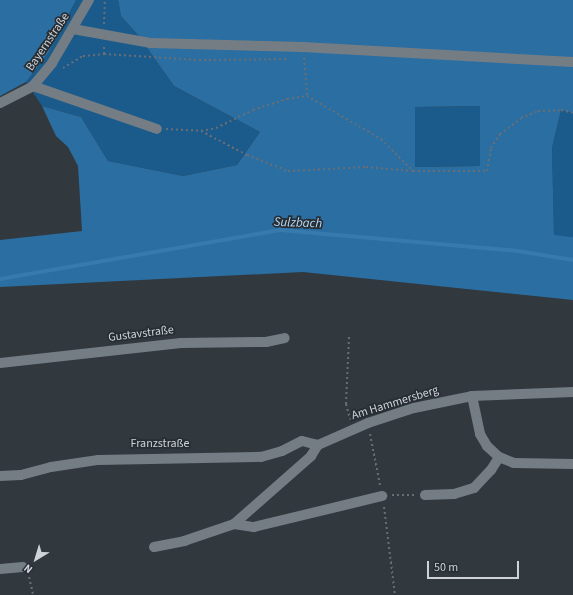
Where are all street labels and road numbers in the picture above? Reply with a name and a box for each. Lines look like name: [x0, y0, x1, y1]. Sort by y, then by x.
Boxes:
street label: Bayernstraße: [23, 10, 73, 74]
street label: Gustavstraße: [107, 323, 175, 345]
street label: Am Hammersberg: [350, 383, 440, 423]
street label: Franzstraße: [131, 437, 189, 451]

